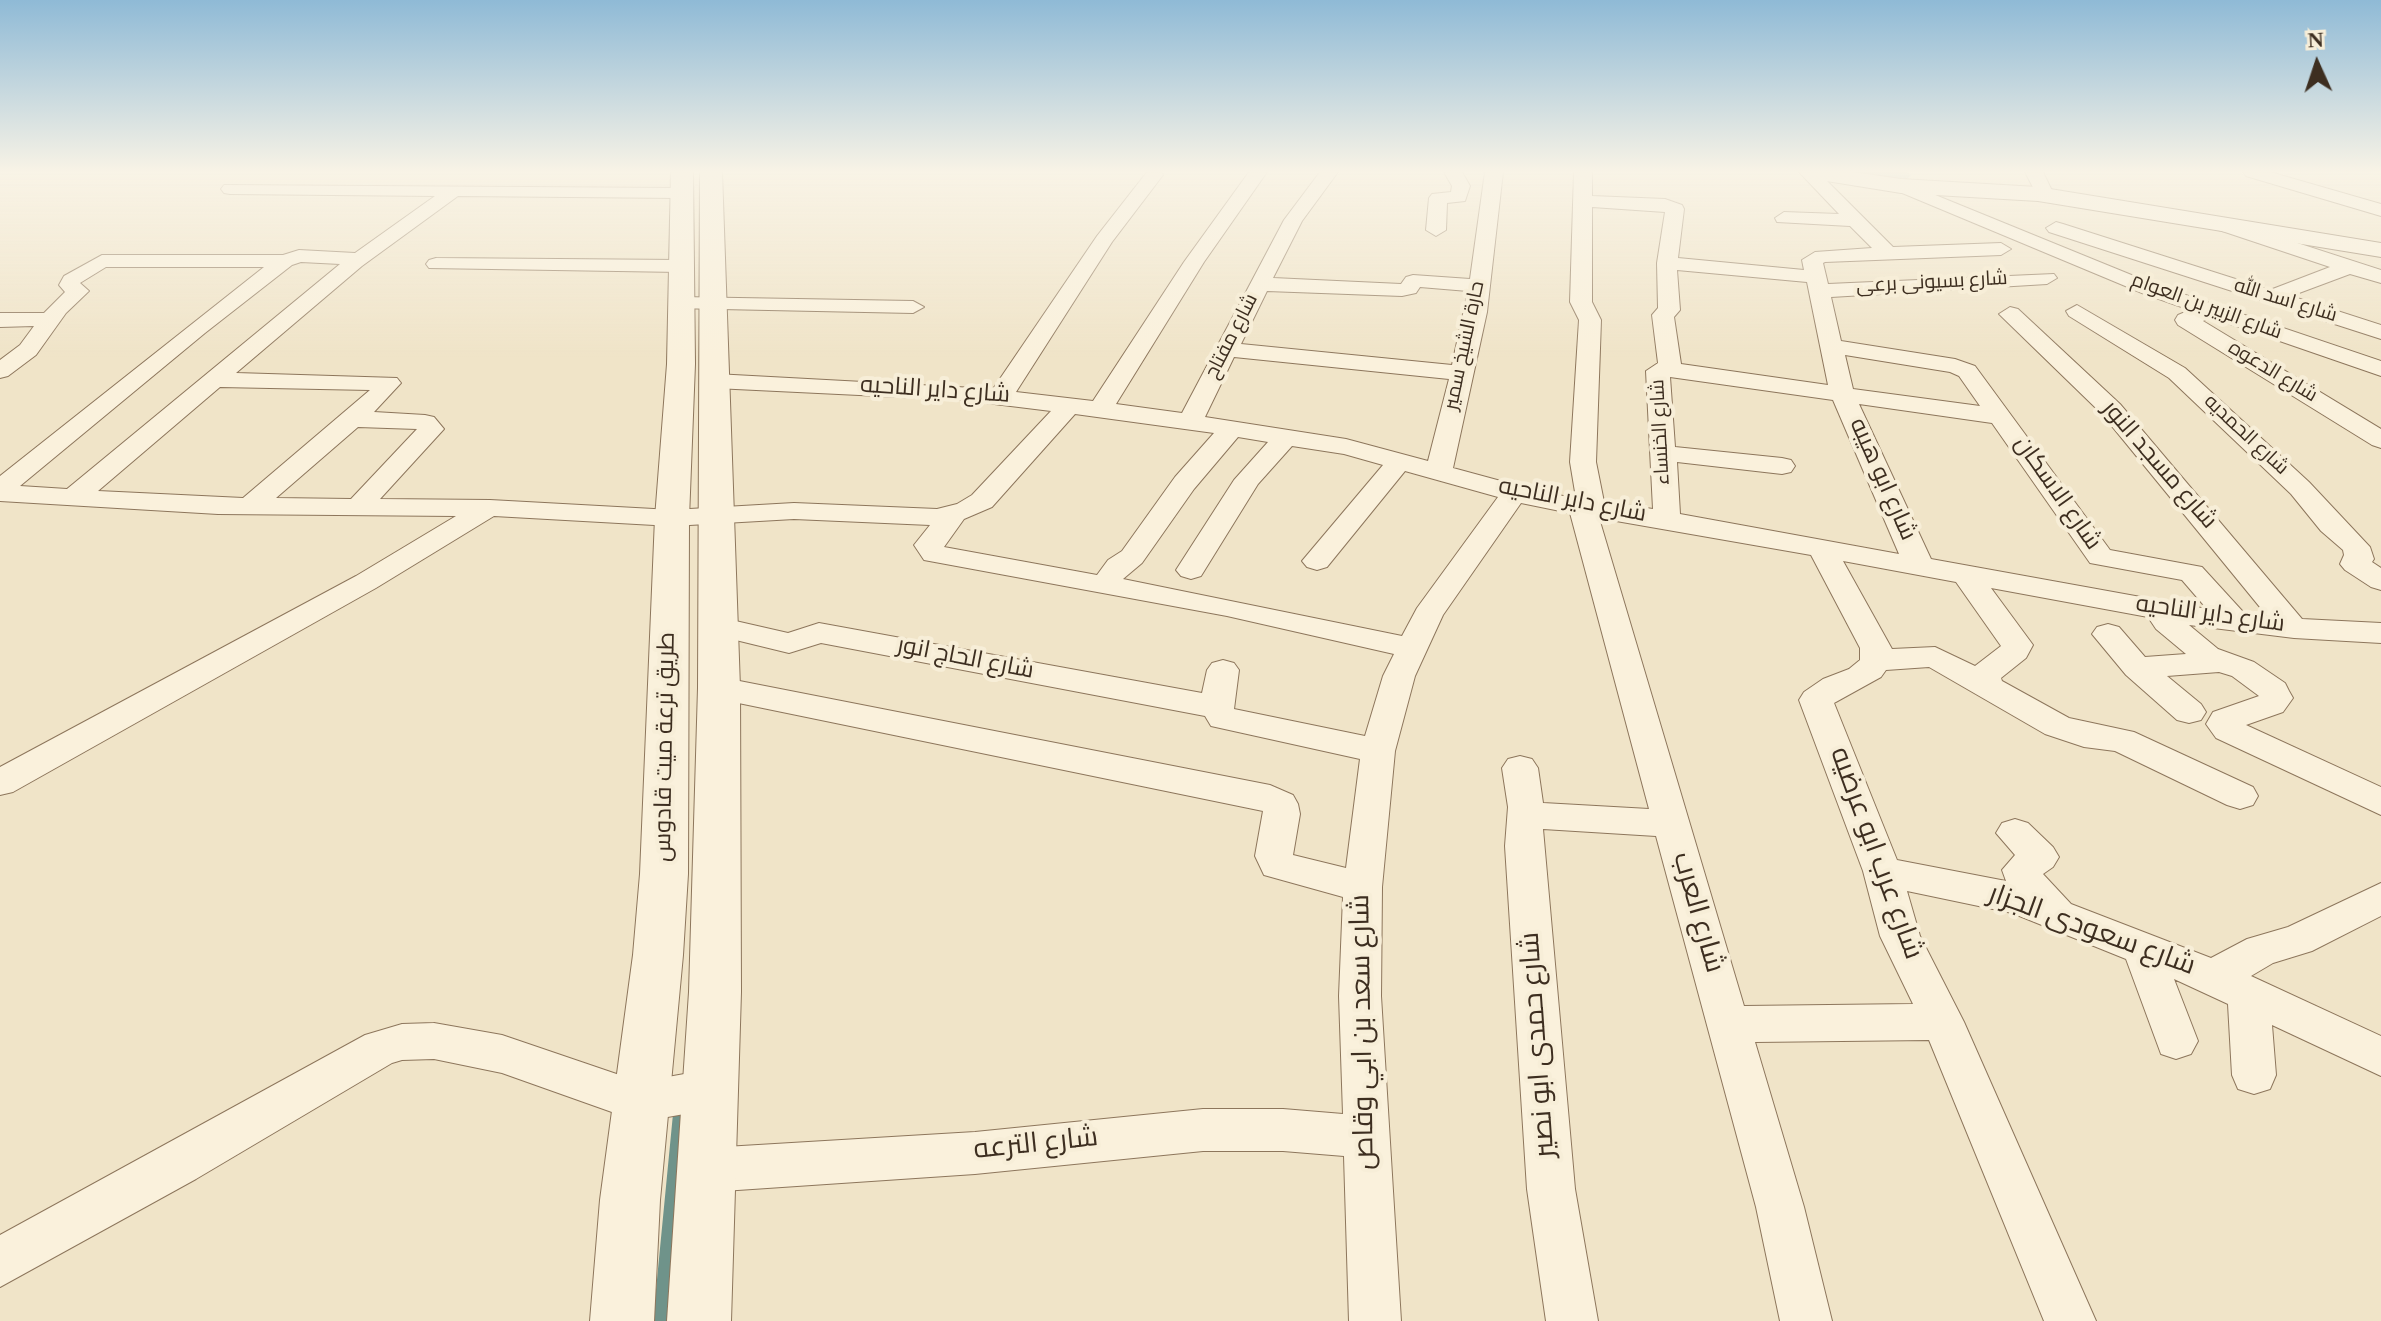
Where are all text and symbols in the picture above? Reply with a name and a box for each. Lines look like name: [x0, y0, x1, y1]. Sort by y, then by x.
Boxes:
north arrow: [2277, 24, 2357, 104]
text: N: [2307, 27, 2324, 52]
street label: شارع بسيونى برعى: [1856, 268, 2008, 300]
street label: شارع الزبير بن العوام: [2127, 270, 2285, 346]
street label: شارع اسد الله: [2231, 275, 2339, 329]
street label: حارة الشيخ سمير: [1441, 279, 1491, 413]
street label: شارع مفتاح: [1201, 291, 1265, 383]
street label: شارع الدعوه: [2223, 337, 2321, 409]
street label: شارع داير الناحيه: [859, 372, 1011, 412]
street label: شارع الخنساء: [1647, 378, 1677, 486]
street label: شارع الحمديه: [2198, 391, 2292, 481]
street label: شارع مسجد النور: [2094, 396, 2222, 536]
street label: شارع ابو هيبه: [1841, 414, 1921, 546]
street label: شارع الاسكان: [2006, 432, 2106, 556]
street label: شارع داير الناحيه: [1496, 474, 1648, 530]
street label: شارع داير الناحيه: [2134, 591, 2286, 641]
street label: طريق ترعة ميت قادوس: [651, 632, 683, 862]
street label: شارع الحاج انور: [894, 633, 1036, 687]
street label: شارع عرب ابو عرضيه: [1820, 743, 1928, 965]
street label: شارع العرب: [1663, 849, 1729, 977]
street label: شارع سعودى الجزار: [1983, 879, 2199, 985]
street label: شارع سعد بن ابي وقاص: [1346, 894, 1384, 1170]
street label: شارع حمدى ابو نصير: [1515, 931, 1565, 1159]
street label: شارع الترعه: [972, 1123, 1100, 1169]

